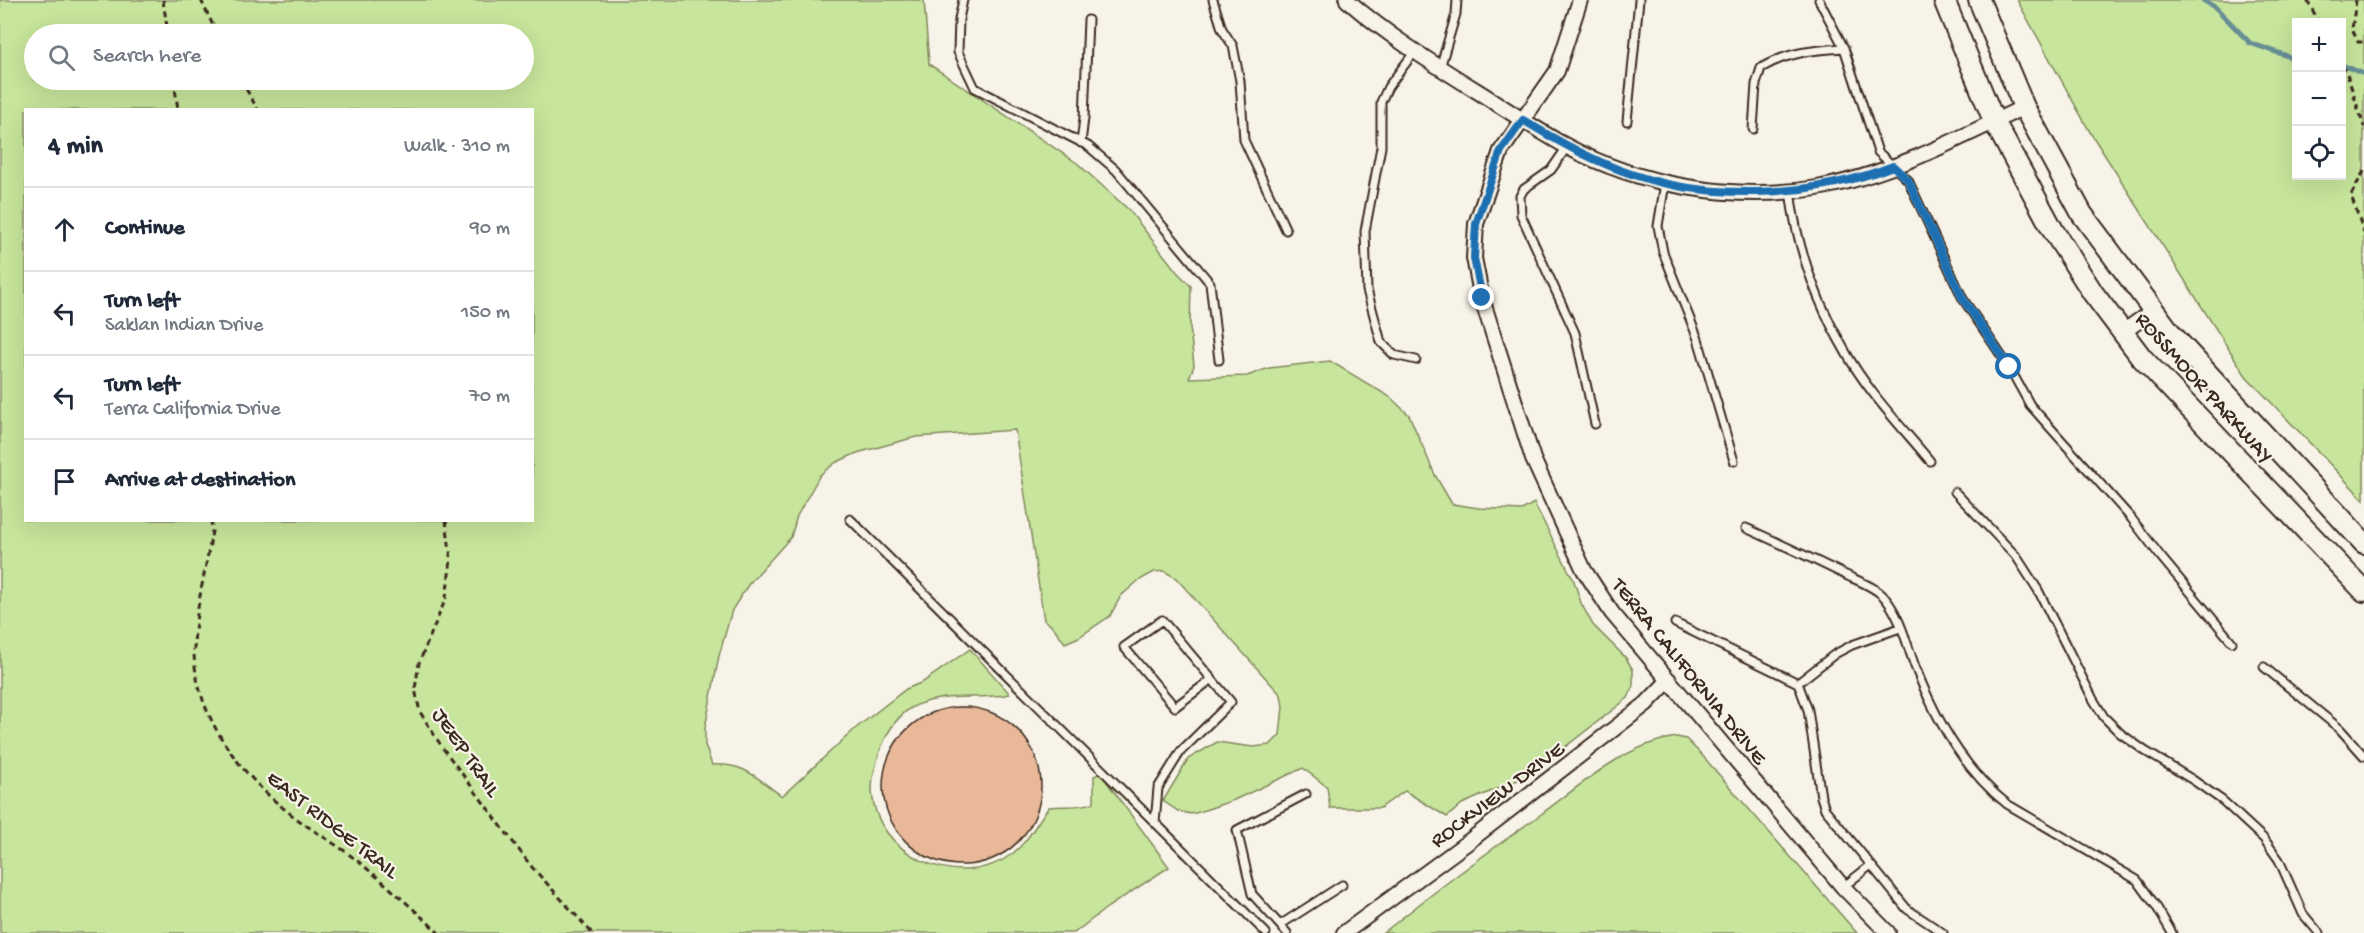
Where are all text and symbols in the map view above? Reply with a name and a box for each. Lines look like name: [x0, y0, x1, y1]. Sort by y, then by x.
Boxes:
map controls: [2292, 18, 2346, 180]
button: +: [2292, 18, 2346, 72]
search box: [24, 24, 534, 90]
icon: search: [45, 41, 78, 74]
text: Search here: [93, 44, 201, 70]
button: −: [2292, 72, 2346, 126]
button: locate: [2292, 126, 2346, 180]
text: 4 min: [48, 132, 103, 163]
text: Walk · 310 m: [404, 136, 510, 159]
icon: ahead: [48, 213, 81, 246]
text: Continue: [105, 216, 185, 242]
text: 90 m: [470, 218, 510, 241]
route end: [1468, 284, 1494, 310]
text: Turn left: [105, 289, 179, 315]
icon: left: [48, 297, 81, 330]
text: 150 m: [461, 302, 510, 325]
street label: ROSSMOOR PARKWAY: [2128, 308, 2278, 470]
text: Saklan Indian Drive: [105, 315, 263, 338]
route start: [1995, 353, 2021, 379]
text: Turn left: [105, 373, 179, 399]
icon: left: [48, 381, 81, 414]
text: 70 m: [469, 386, 510, 409]
text: Terra California Drive: [105, 399, 281, 422]
icon: arrive: [48, 465, 81, 498]
text: Arrive at destination: [105, 468, 295, 494]
street label: TERRA CALIFORNIA DRIVE: [1603, 572, 1772, 772]
street label: JEEP TRAIL: [425, 704, 505, 804]
street label: ROCKVIEW DRIVE: [1426, 737, 1572, 855]
street label: EAST RIDGE TRAIL: [260, 766, 404, 886]

